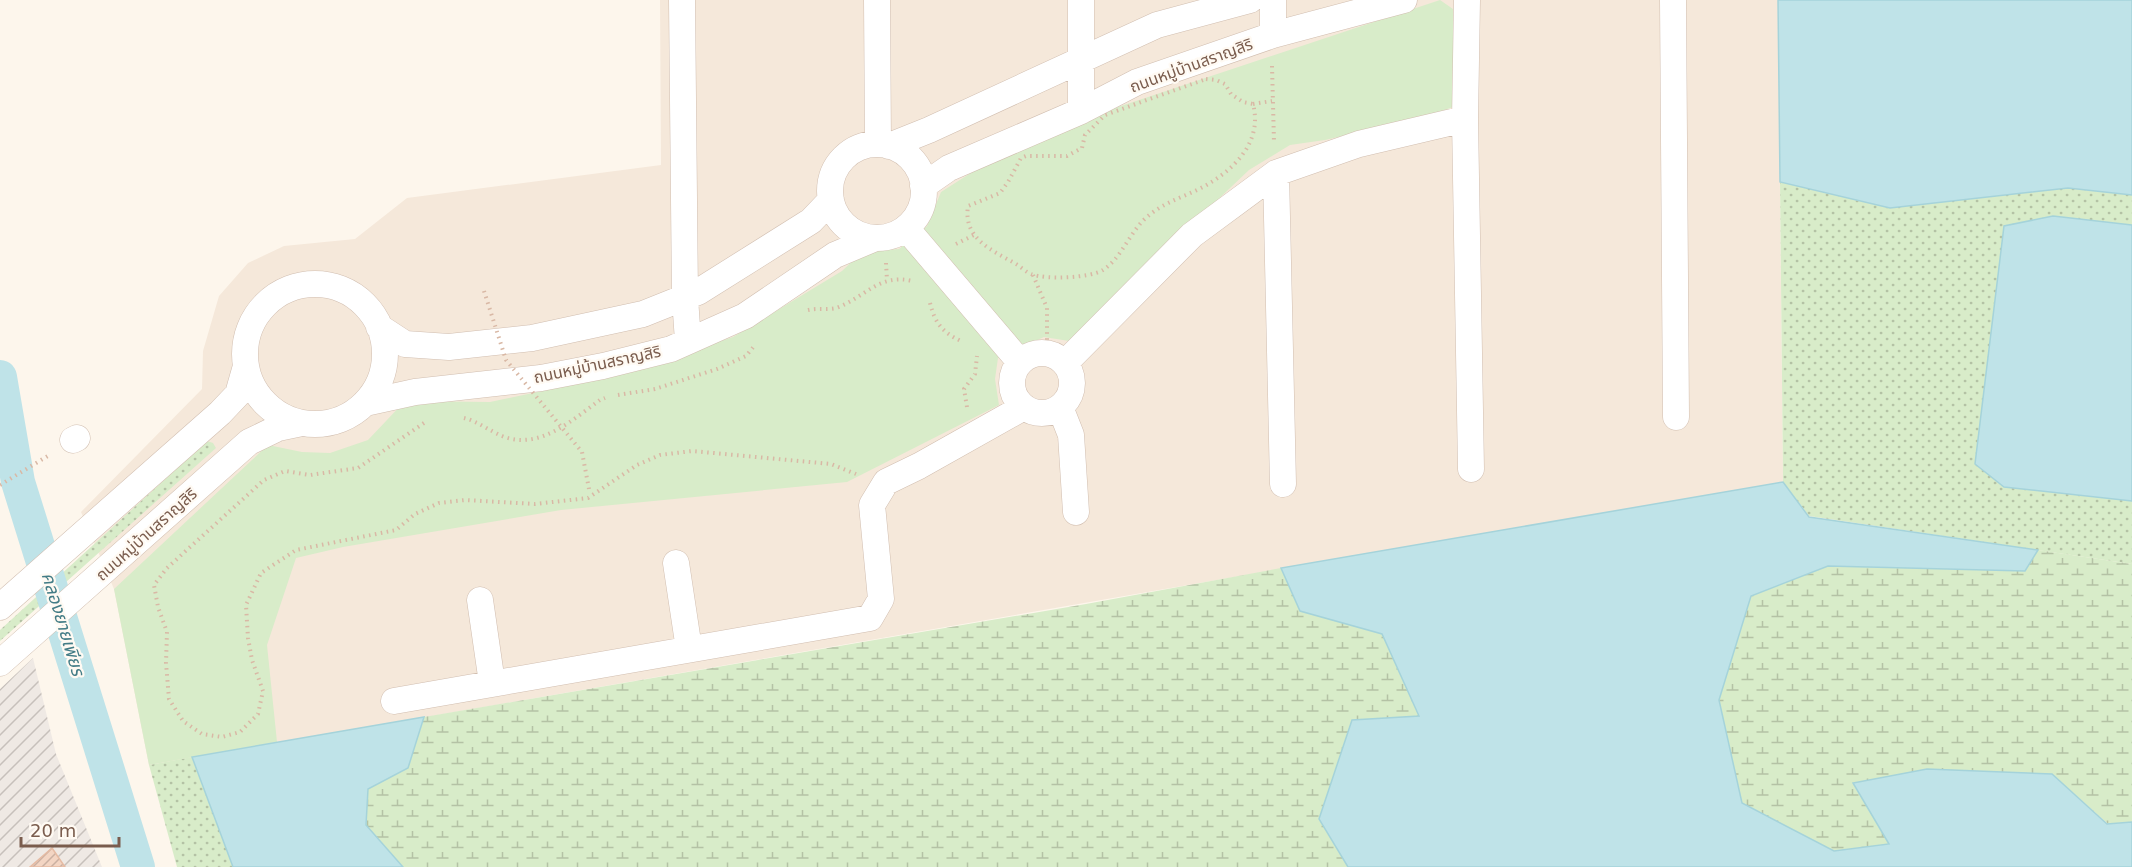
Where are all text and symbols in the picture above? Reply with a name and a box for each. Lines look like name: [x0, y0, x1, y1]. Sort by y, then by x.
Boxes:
street label: ถนนหมู่บ้านสราญสิริ: [1127, 34, 1255, 97]
street label: ถนนหมู่บ้านสราญสิริ: [532, 342, 663, 387]
street label: ถนนหมู่บ้านสราญสิริ: [92, 484, 201, 585]
water label: คลองยายเพียร: [38, 570, 90, 679]
scale bar: [21, 810, 118, 848]
text: 20 m: [30, 820, 76, 841]

